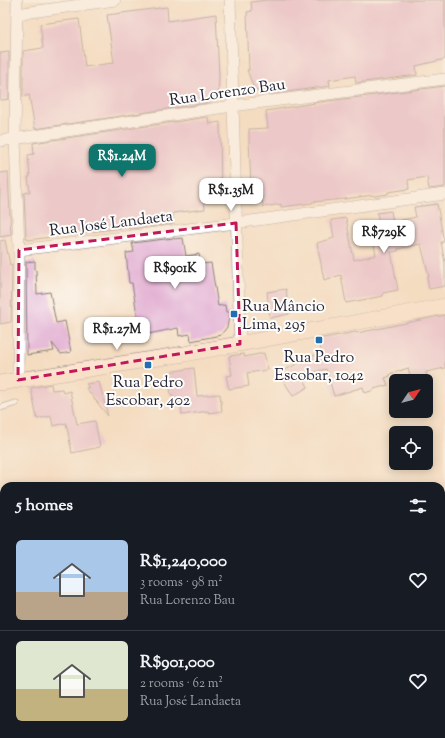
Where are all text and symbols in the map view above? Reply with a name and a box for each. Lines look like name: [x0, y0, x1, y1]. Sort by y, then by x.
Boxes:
street label: Rua Lorenzo Bau: [168, 74, 287, 113]
pin: R$1.24M: [85, 144, 159, 178]
text: R$1.24M: [98, 148, 146, 166]
pin: R$1.35M: [194, 178, 268, 212]
text: R$1.35M: [208, 182, 254, 200]
street label: Rua José Landaeta: [48, 205, 175, 243]
pin: R$729K: [351, 220, 417, 254]
text: R$729K: [362, 224, 406, 242]
pin: R$901K: [142, 256, 208, 290]
text: R$901K: [153, 260, 197, 278]
place label: Rua Mâncio Lima, 295: [242, 296, 325, 337]
marker: Rua Mâncio Lima, 295: [229, 309, 239, 319]
pin: R$1.27M: [80, 317, 154, 351]
text: R$1.27M: [93, 321, 141, 339]
marker: Rua Pedro Escobar, 1042: [314, 335, 324, 345]
place label: Rua Pedro Escobar, 1042: [274, 347, 364, 388]
marker: Rua Pedro Escobar, 402: [143, 360, 153, 370]
place label: Rua Pedro Escobar, 402: [106, 372, 191, 413]
north arrow: [389, 374, 433, 418]
map controls: [389, 374, 433, 470]
button: locate: [389, 426, 433, 470]
text: 5 homes: [16, 494, 73, 518]
icon: filters: [407, 495, 429, 517]
text: R$1,240,000: [140, 550, 227, 574]
icon: home: [48, 556, 96, 604]
icon: heart: [407, 569, 429, 591]
text: 3 rooms · 98 m²: [140, 574, 223, 592]
text: Rua Lorenzo Bau: [140, 592, 235, 610]
text: R$901,000: [140, 651, 215, 675]
icon: home: [48, 657, 96, 705]
icon: heart: [407, 670, 429, 692]
text: 2 rooms · 62 m²: [140, 675, 223, 693]
text: Rua José Landaeta: [140, 693, 241, 711]

